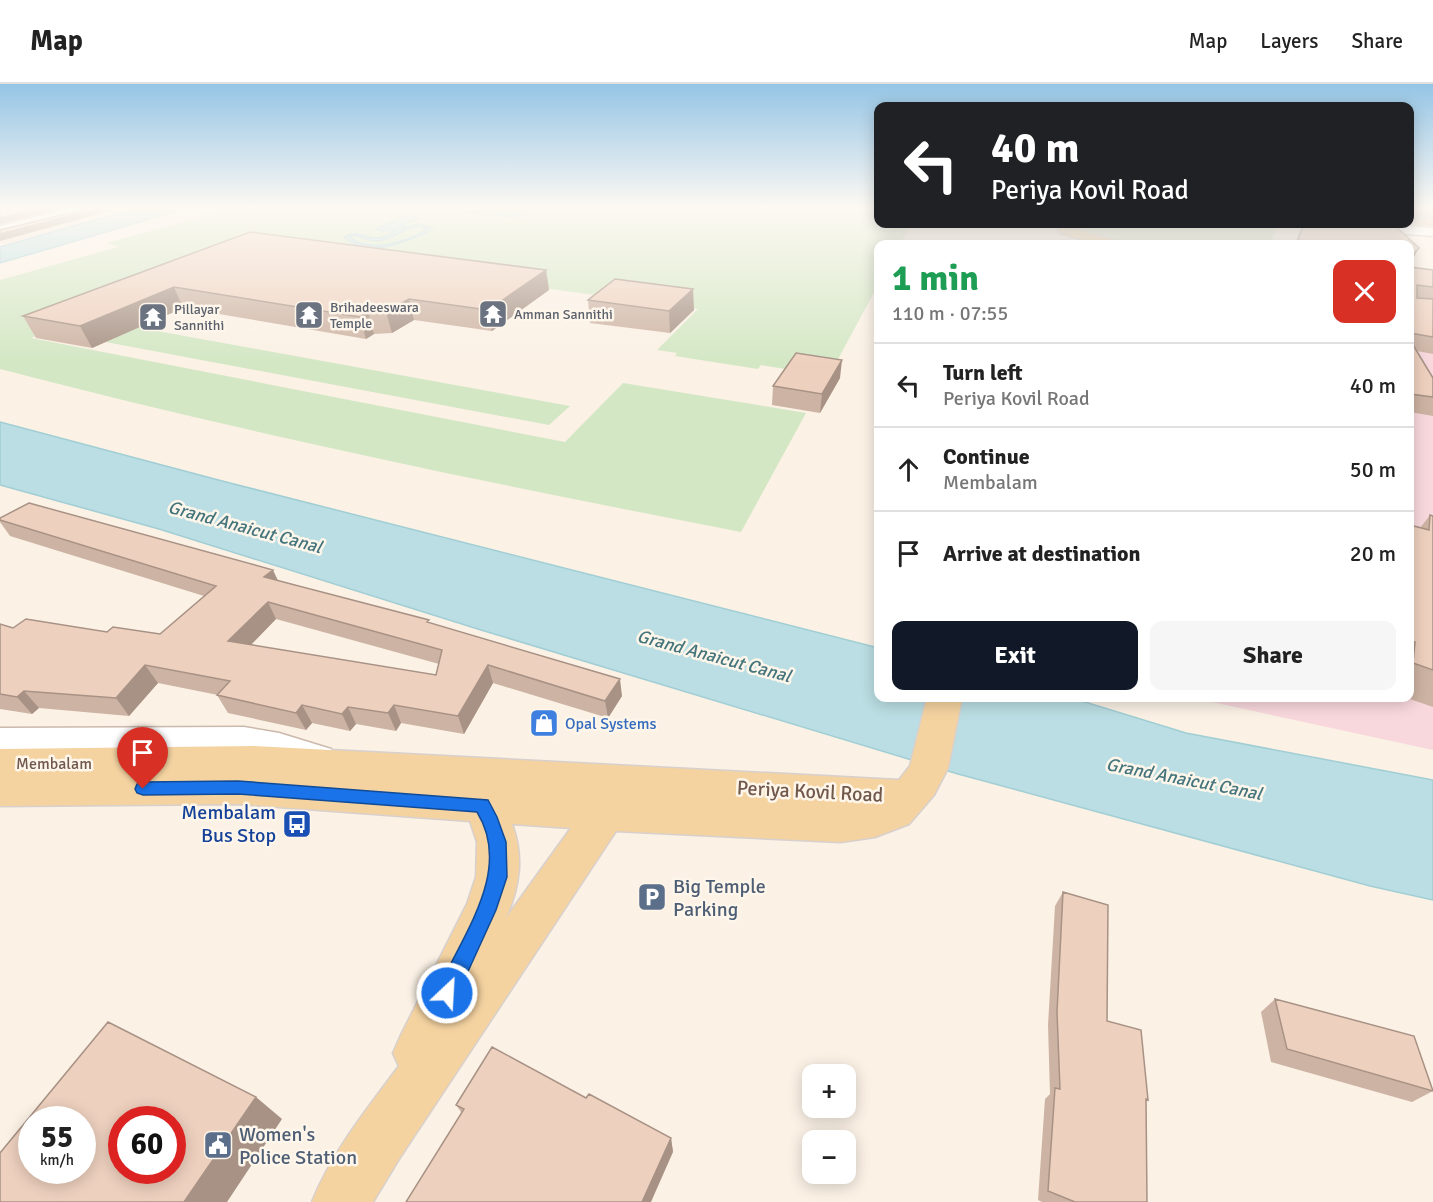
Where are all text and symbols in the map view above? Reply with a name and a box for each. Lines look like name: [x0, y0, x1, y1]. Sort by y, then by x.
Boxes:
text: Map: [30, 24, 83, 58]
text: Map: [1189, 28, 1227, 54]
text: Layers: [1260, 28, 1318, 54]
text: Share: [1351, 28, 1403, 54]
text: 40 m: [991, 123, 1080, 174]
icon: left: [892, 126, 970, 204]
text: Periya Kovil Road: [991, 174, 1189, 207]
text: 1 min: [892, 256, 979, 301]
button: close: [1333, 260, 1396, 323]
temple icon: Amman Sannithi: [477, 298, 509, 330]
temple icon: Brihadeeswara Temple: [293, 299, 325, 331]
place label: Brihadeeswara Temple: [330, 299, 419, 332]
temple icon: Pillayar Sannithi: [137, 301, 169, 333]
place label: Pillayar Sannithi: [174, 301, 224, 334]
text: 110 m · 07:55: [892, 301, 1008, 326]
place label: Amman Sannithi: [514, 306, 613, 323]
text: Turn left: [943, 359, 1023, 386]
icon: left: [892, 369, 925, 402]
text: 40 m: [1350, 372, 1396, 399]
text: Periya Kovil Road: [943, 386, 1090, 411]
text: Continue: [943, 443, 1030, 470]
icon: ahead: [892, 453, 925, 486]
text: 50 m: [1350, 456, 1396, 483]
text: Membalam: [943, 470, 1038, 495]
water label: Grand Anaicut Canal: [166, 496, 326, 559]
icon: arrive: [892, 537, 925, 570]
text: Arrive at destination: [943, 540, 1140, 567]
text: 20 m: [1350, 540, 1396, 567]
button: Exit: [892, 621, 1138, 690]
button: Share: [1150, 621, 1396, 690]
water label: Grand Anaicut Canal: [635, 625, 795, 688]
shop icon: Opal Systems: [528, 707, 560, 739]
place label: Opal Systems: [565, 714, 657, 734]
pin: [117, 727, 168, 789]
icon: arrive: [126, 736, 159, 769]
water label: Grand Anaicut Canal: [1104, 753, 1265, 805]
street label: Membalam: [16, 754, 92, 774]
street label: Periya Kovil Road: [736, 775, 884, 808]
place label: Membalam Bus Stop: [181, 800, 276, 848]
bus stop icon: Membalam Bus Stop: [281, 808, 313, 840]
place label: Big Temple Parking: [673, 874, 766, 922]
parking icon: Big Temple Parking: [636, 881, 668, 913]
position arrow: [415, 961, 479, 1025]
map controls: [802, 1064, 856, 1184]
button: +: [802, 1064, 856, 1118]
speed limit sign: 60: [108, 1106, 186, 1184]
text: 55: [41, 1119, 73, 1156]
place label: Women's Police Station: [239, 1122, 357, 1170]
public building icon: Women's Police Station: [202, 1129, 234, 1161]
button: −: [802, 1130, 856, 1184]
text: km/h: [40, 1151, 74, 1169]

